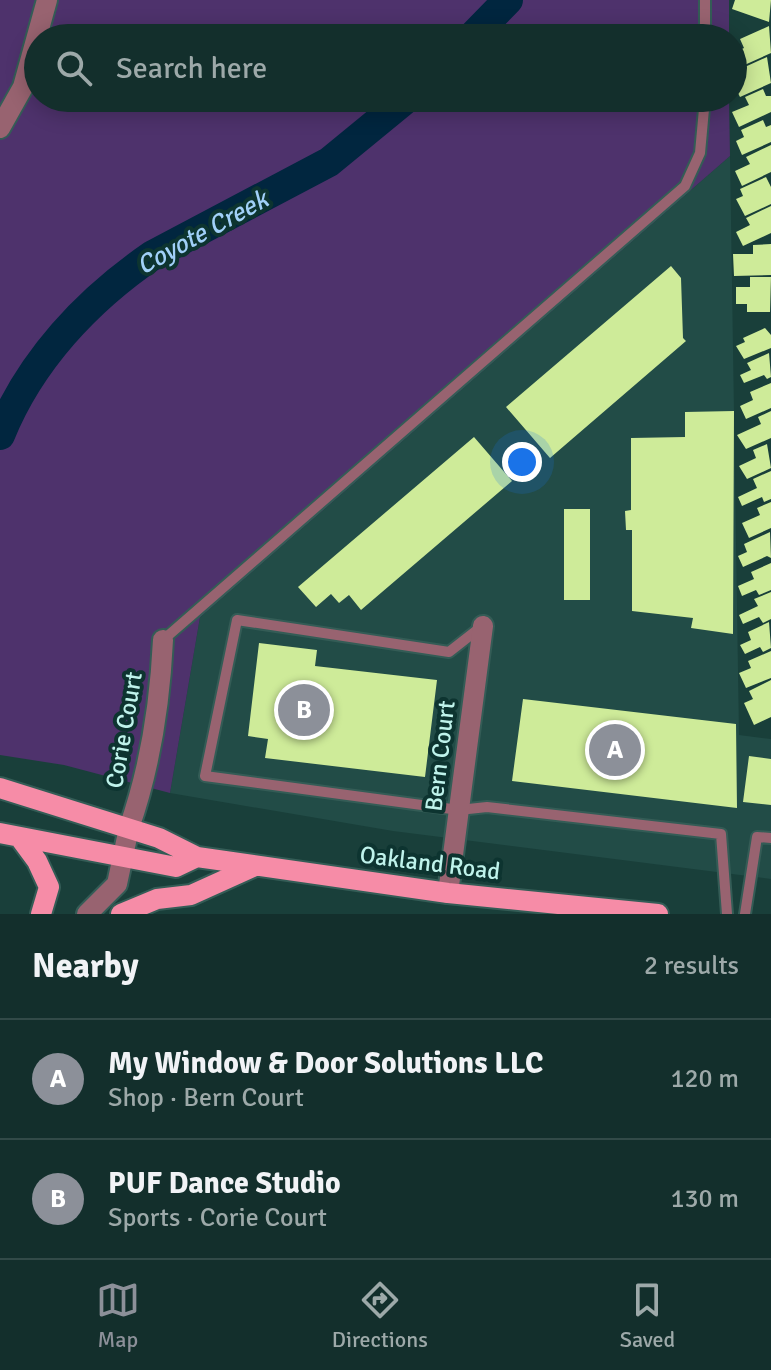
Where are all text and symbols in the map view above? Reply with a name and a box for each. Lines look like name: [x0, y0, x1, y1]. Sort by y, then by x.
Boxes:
search box: [24, 24, 747, 112]
icon: search: [52, 46, 96, 90]
text: Search here: [116, 50, 267, 87]
water label: Coyote Creek: [131, 183, 275, 282]
your location: [502, 442, 542, 482]
street label: Corie Court: [99, 670, 149, 790]
pin: B: [278, 680, 330, 740]
street label: Bern Court: [418, 699, 462, 813]
pin: A: [589, 720, 641, 780]
street label: Oakland Road: [358, 840, 502, 886]
text: Nearby: [32, 945, 139, 987]
text: 2 results: [644, 950, 739, 982]
text: My Window & Door Solutions LLC: [108, 1045, 543, 1082]
text: A: [50, 1063, 66, 1095]
text: 120 m: [670, 1063, 739, 1095]
text: Shop · Bern Court: [108, 1082, 304, 1114]
text: PUF Dance Studio: [108, 1165, 341, 1202]
text: B: [50, 1183, 66, 1215]
text: 130 m: [670, 1183, 739, 1215]
text: Sports · Corie Court: [108, 1202, 327, 1234]
tab: Map: [96, 1278, 140, 1353]
tab: Directions: [332, 1278, 428, 1353]
tab: Saved: [620, 1278, 675, 1353]

